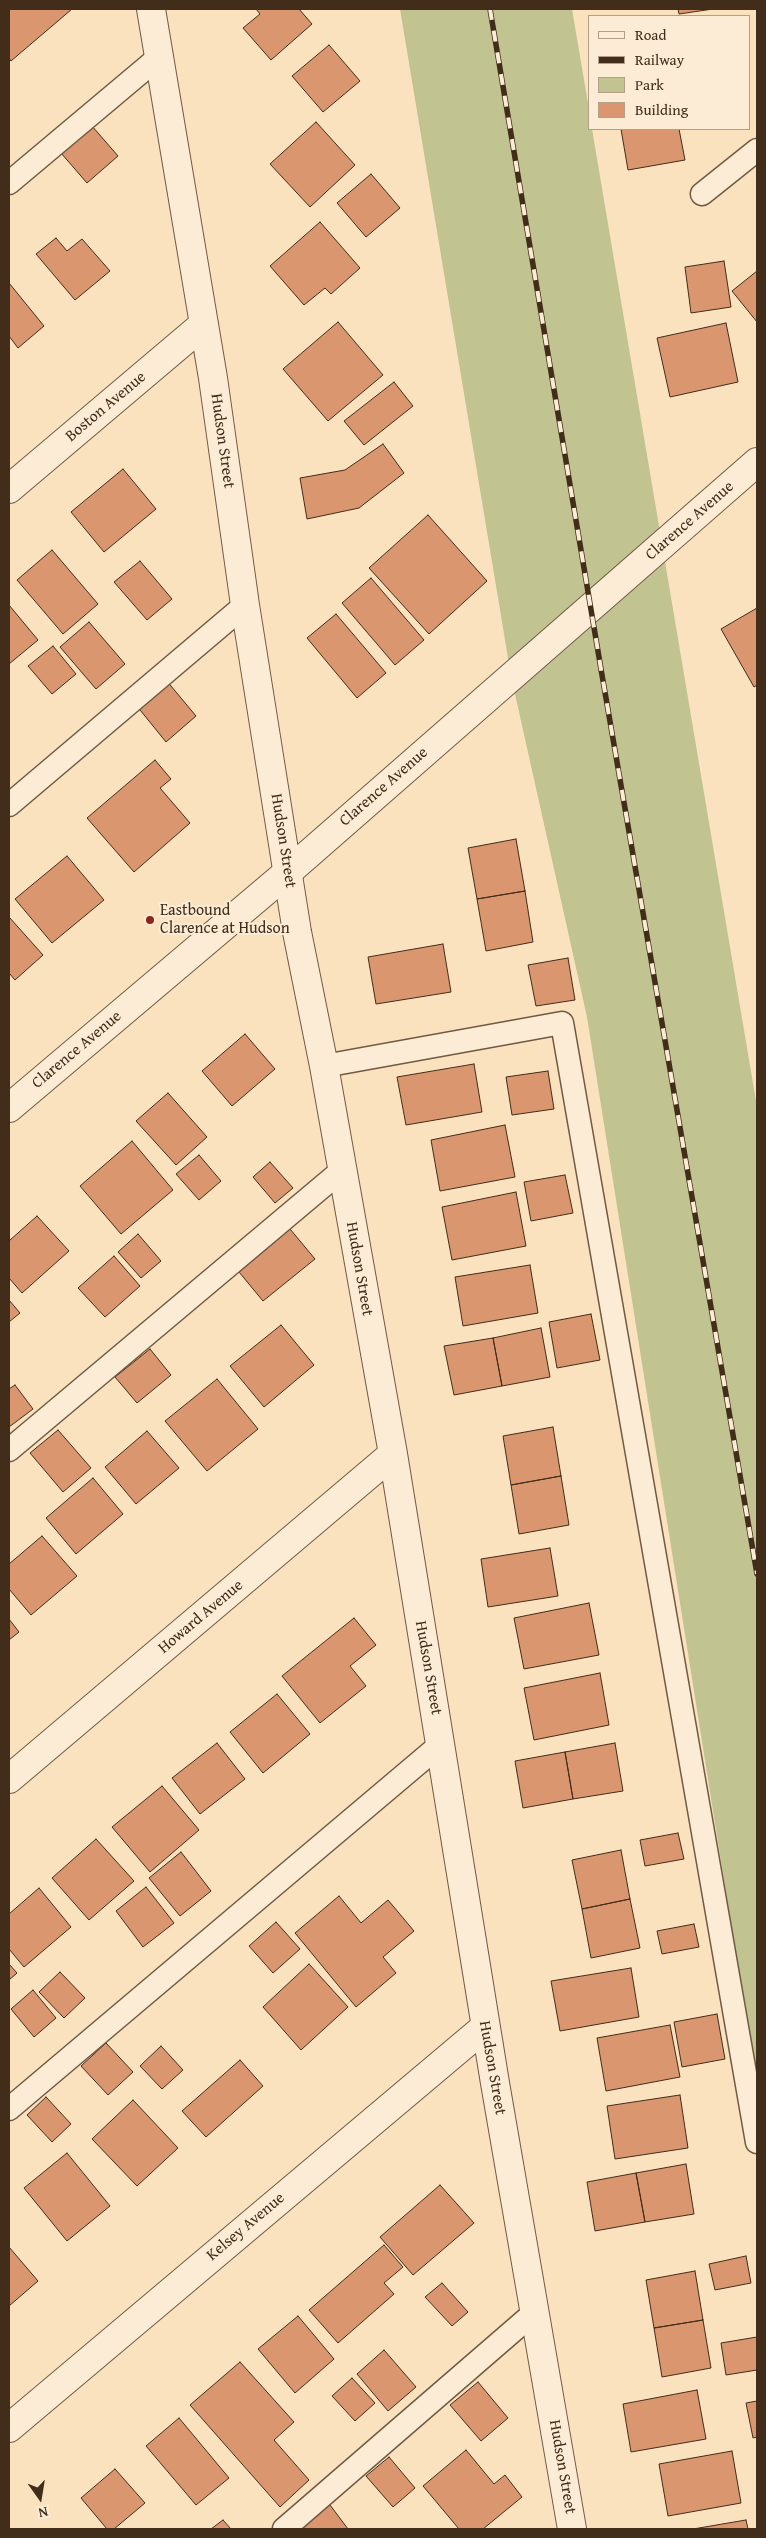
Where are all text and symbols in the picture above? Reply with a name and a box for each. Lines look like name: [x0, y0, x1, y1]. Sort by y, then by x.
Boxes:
legend: [588, 15, 751, 130]
text: Road: [635, 24, 666, 45]
text: Railway: [635, 49, 684, 70]
text: Park: [635, 74, 664, 95]
text: Building: [635, 99, 688, 120]
street label: Boston Avenue: [62, 368, 150, 446]
street label: Hudson Street: [206, 392, 238, 490]
street label: Clarence Avenue: [642, 477, 738, 565]
street label: Clarence Avenue: [336, 743, 432, 831]
street label: Hudson Street: [266, 792, 300, 890]
place label: Eastbound Clarence at Hudson: [160, 901, 290, 939]
marker: Eastbound Clarence at Hudson: [144, 914, 156, 926]
street label: Clarence Avenue: [28, 1007, 126, 1093]
street label: Hudson Street: [341, 1220, 377, 1318]
street label: Howard Avenue: [155, 1576, 247, 1658]
street label: Hudson Street: [410, 1619, 446, 1717]
street label: Hudson Street: [474, 2019, 510, 2117]
street label: Kelsey Avenue: [203, 2189, 289, 2265]
street label: Hudson Street: [544, 2418, 580, 2516]
north arrow: [15, 2473, 65, 2523]
text: N: [37, 2502, 50, 2523]

